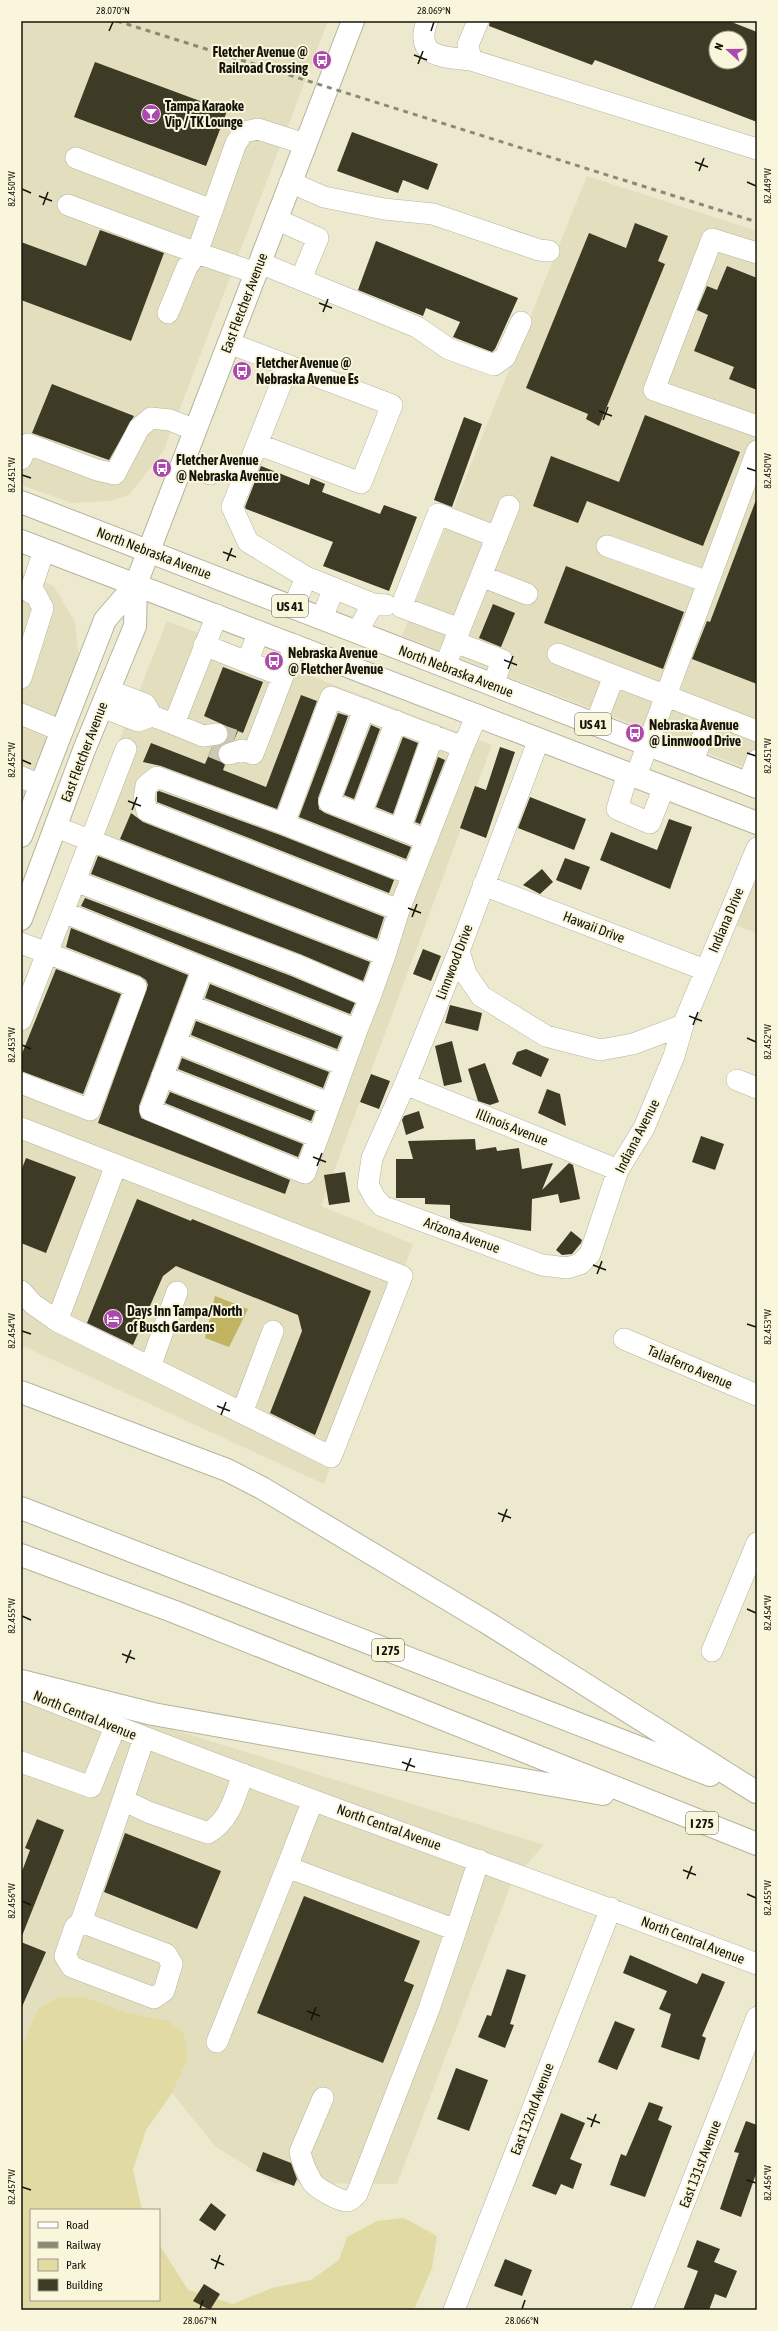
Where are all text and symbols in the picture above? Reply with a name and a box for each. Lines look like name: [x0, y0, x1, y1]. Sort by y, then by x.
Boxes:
text: 28.070°N: [96, 5, 130, 16]
text: 28.069°N: [417, 5, 451, 16]
north arrow: [708, 30, 748, 70]
text: N: [712, 41, 725, 52]
place label: Fletcher Avenue @ Railroad Crossing: [213, 44, 309, 76]
bus stop icon: Fletcher Avenue @ Railroad Crossing: [311, 49, 333, 71]
place label: Tampa Karaoke Vip / TK Lounge: [164, 98, 244, 130]
bar icon: Tampa Karaoke Vip / TK Lounge: [140, 103, 162, 125]
text: 82.449°W: [762, 168, 773, 204]
text: 82.450°W: [6, 171, 17, 207]
street label: East Fletcher Avenue: [218, 251, 270, 355]
place label: Fletcher Avenue @ Nebraska Avenue Es: [256, 355, 359, 387]
bus stop icon: Fletcher Avenue @ Nebraska Avenue Es: [231, 360, 253, 382]
place label: Fletcher Avenue @ Nebraska Avenue: [176, 452, 279, 484]
text: 82.450°W: [762, 453, 773, 489]
text: 82.451°W: [6, 457, 17, 493]
bus stop icon: Fletcher Avenue @ Nebraska Avenue: [151, 457, 173, 479]
street label: North Nebraska Avenue: [94, 524, 214, 582]
road number: US 41: [272, 595, 308, 617]
street label: North Nebraska Avenue: [396, 642, 516, 700]
place label: Nebraska Avenue @ Fletcher Avenue: [288, 645, 383, 677]
bus stop icon: Nebraska Avenue @ Fletcher Avenue: [263, 650, 285, 672]
street label: East Fletcher Avenue: [58, 700, 110, 804]
road number: US 41: [575, 713, 611, 735]
place label: Nebraska Avenue @ Linnwood Drive: [649, 717, 741, 749]
bus stop icon: Nebraska Avenue @ Linnwood Drive: [624, 722, 646, 744]
text: 82.451°W: [762, 738, 773, 774]
text: 82.452°W: [6, 742, 17, 778]
street label: Indiana Drive: [705, 885, 747, 955]
street label: Hawaii Drive: [561, 908, 627, 946]
street label: Linnwood Drive: [432, 922, 476, 1002]
text: 82.452°W: [762, 1024, 773, 1060]
text: 82.453°W: [6, 1027, 17, 1063]
street label: Indiana Avenue: [612, 1096, 662, 1176]
street label: Illinois Avenue: [474, 1105, 550, 1149]
street label: Arizona Avenue: [422, 1214, 502, 1256]
place label: Days Inn Tampa/North of Busch Gardens: [127, 1303, 243, 1335]
hotel icon: Days Inn Tampa/North of Busch Gardens: [102, 1308, 124, 1330]
text: 82.453°W: [762, 1309, 773, 1345]
text: 82.454°W: [6, 1313, 17, 1349]
street label: Taliaferro Avenue: [645, 1342, 735, 1392]
text: 82.454°W: [762, 1595, 773, 1631]
text: 82.455°W: [6, 1598, 17, 1634]
road number: I 275: [372, 1639, 404, 1661]
street label: North Central Avenue: [31, 1687, 139, 1743]
street label: North Central Avenue: [335, 1801, 443, 1853]
road number: I 275: [686, 1812, 718, 1834]
text: 82.455°W: [762, 1880, 773, 1916]
text: 82.456°W: [6, 1883, 17, 1919]
street label: North Central Avenue: [639, 1913, 747, 1967]
street label: East 132nd Avenue: [507, 2061, 557, 2157]
street label: East 131st Avenue: [676, 2118, 724, 2210]
text: 82.456°W: [762, 2165, 773, 2201]
text: 82.457°W: [6, 2169, 17, 2205]
legend: [30, 2209, 160, 2301]
text: Road: [66, 2218, 89, 2232]
text: Railway: [66, 2238, 101, 2252]
text: Park: [66, 2258, 87, 2272]
text: Building: [66, 2278, 104, 2292]
text: 28.067°N: [183, 2315, 217, 2326]
text: 28.066°N: [505, 2315, 539, 2326]

